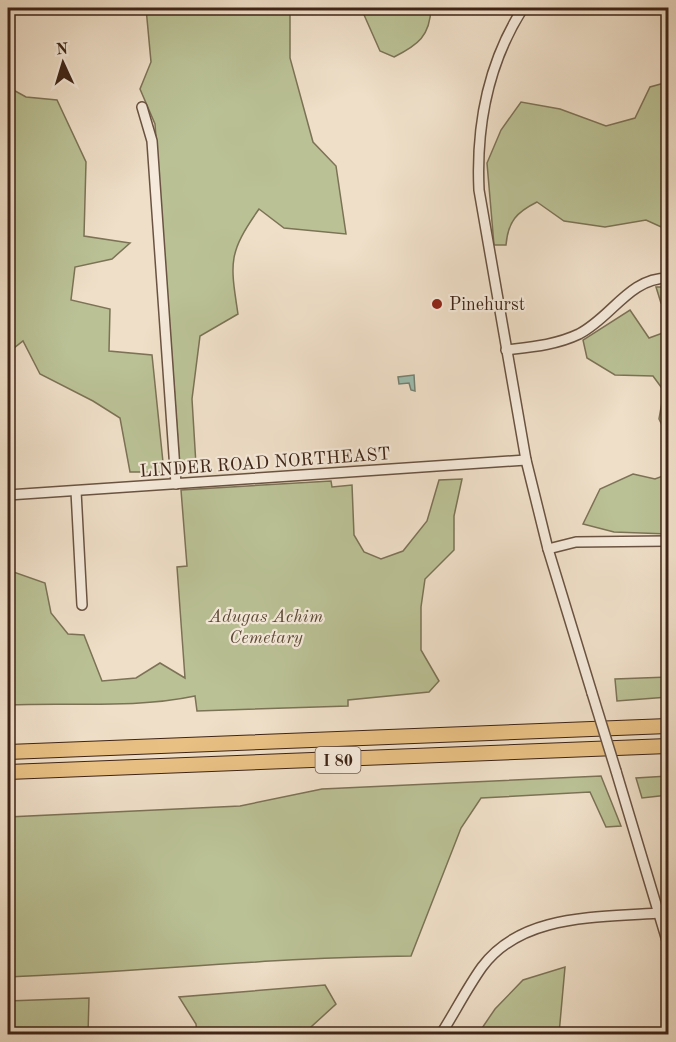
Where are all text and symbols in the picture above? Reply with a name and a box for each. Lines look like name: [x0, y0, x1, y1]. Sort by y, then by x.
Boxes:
north arrow: [33, 33, 93, 93]
text: N: [55, 42, 70, 58]
place label: Pinehurst: [449, 296, 525, 314]
marker: Pinehurst: [430, 297, 444, 311]
street label: LINDER ROAD NORTHEAST: [139, 445, 391, 481]
park label: Adugas Achim Cemetary: [208, 608, 324, 647]
road number: I 80: [316, 747, 360, 773]

